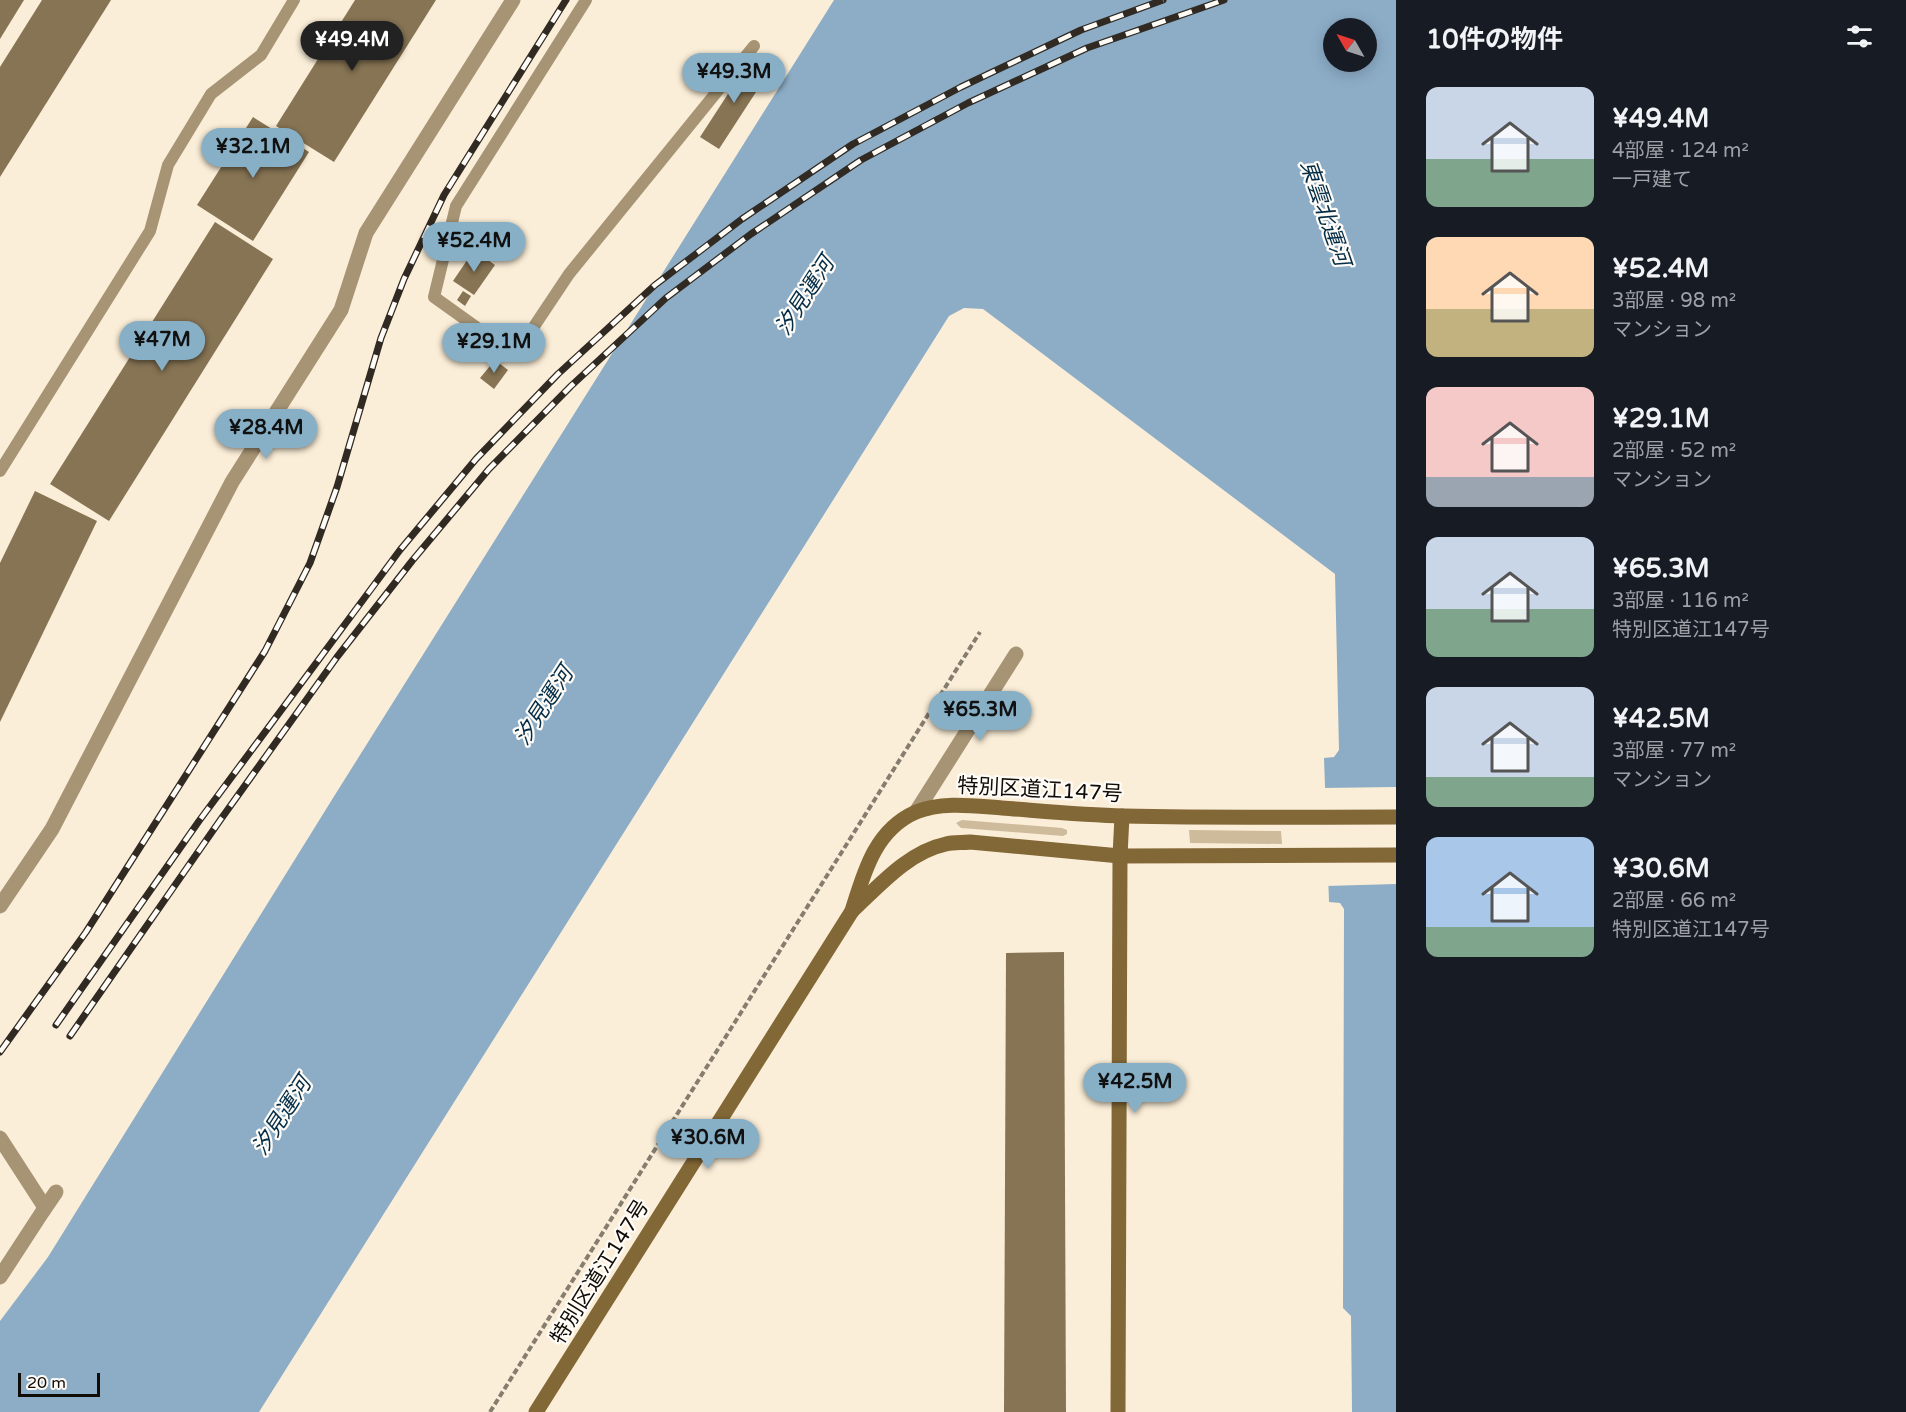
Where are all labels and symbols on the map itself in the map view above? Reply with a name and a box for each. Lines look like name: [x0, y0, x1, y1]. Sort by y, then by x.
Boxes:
north arrow: [1323, 18, 1377, 72]
pin: ¥49.4M: [303, 21, 401, 72]
pin: ¥49.3M: [685, 53, 783, 104]
pin: ¥32.1M: [204, 128, 302, 179]
water label: 東雲北運河: [1295, 157, 1356, 273]
pin: ¥52.4M: [425, 222, 523, 273]
water label: 汐見運河: [770, 249, 842, 340]
pin: ¥47M: [126, 321, 198, 372]
pin: ¥29.1M: [445, 323, 543, 374]
pin: ¥28.4M: [217, 409, 315, 460]
water label: 汐見運河: [509, 659, 581, 750]
pin: ¥65.3M: [931, 691, 1029, 742]
street label: 特別区道江147号: [957, 773, 1123, 807]
pin: ¥42.5M: [1086, 1063, 1184, 1114]
water label: 汐見運河: [247, 1069, 319, 1160]
pin: ¥30.6M: [659, 1119, 757, 1170]
street label: 特別区道江147号: [546, 1195, 654, 1349]
scale bar: [18, 1370, 100, 1398]

